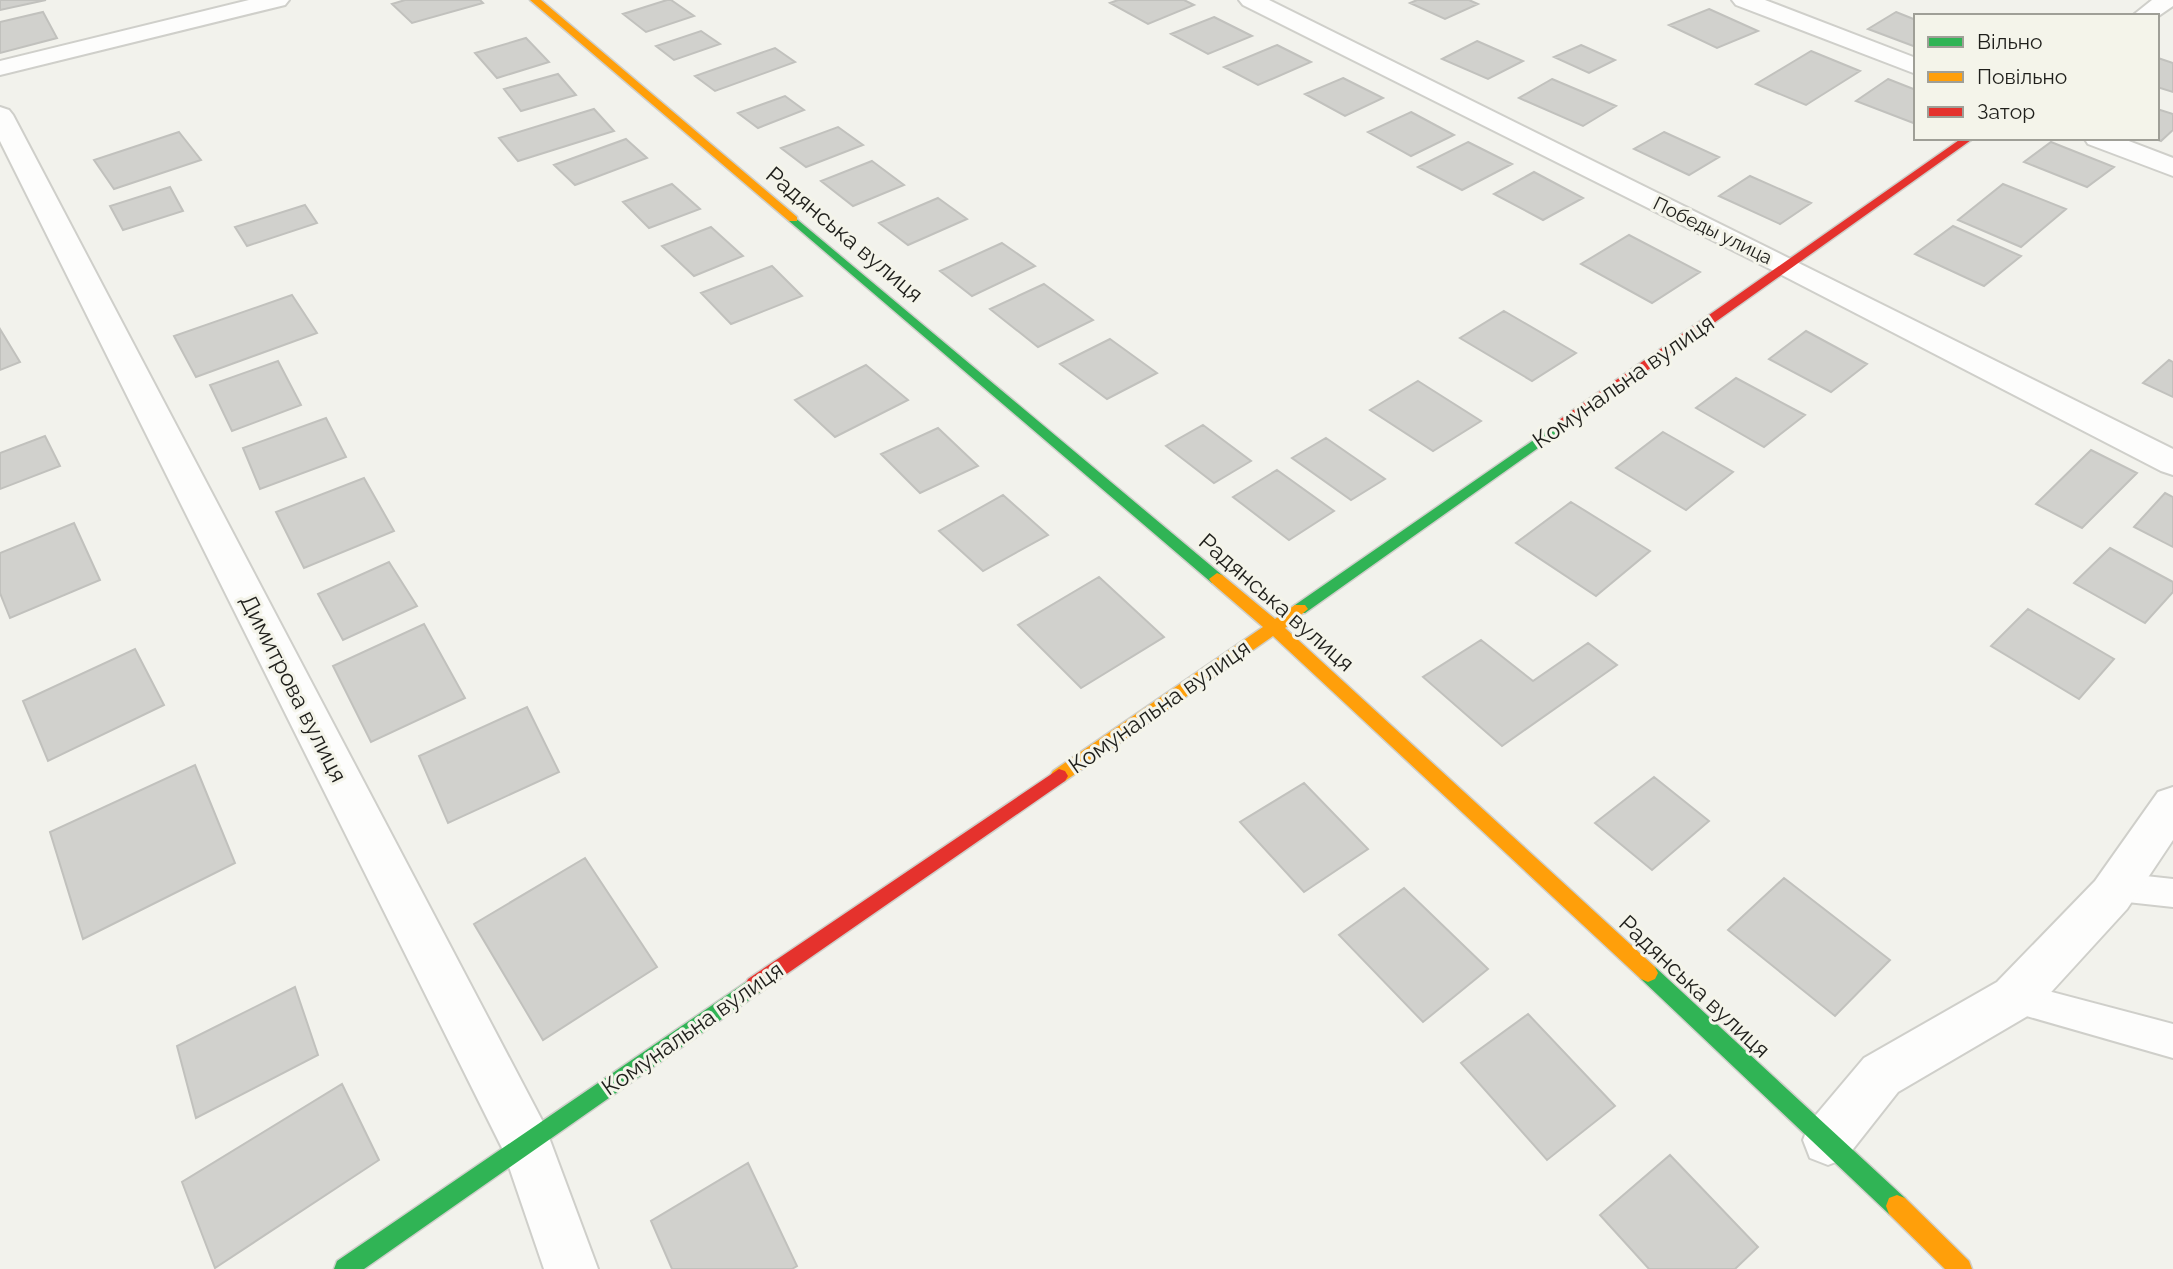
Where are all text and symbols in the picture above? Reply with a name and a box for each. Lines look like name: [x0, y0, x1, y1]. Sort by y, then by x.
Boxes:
legend: [1914, 14, 2159, 140]
text: Вільно: [1977, 29, 2043, 54]
text: Повільно: [1977, 64, 2067, 89]
text: Затор: [1977, 99, 2035, 124]
street label: Радянська вулиця: [761, 161, 929, 307]
street label: Победы улица: [1650, 192, 1776, 268]
street label: Комунальна вулиця: [1527, 308, 1719, 454]
street label: Радянська вулиця: [1194, 527, 1360, 677]
street label: Димитрова вулиця: [235, 590, 353, 786]
street label: Комунальна вулиця: [1063, 633, 1255, 779]
street label: Радянська вулиця: [1614, 909, 1776, 1063]
street label: Комунальна вулиця: [596, 955, 788, 1101]

